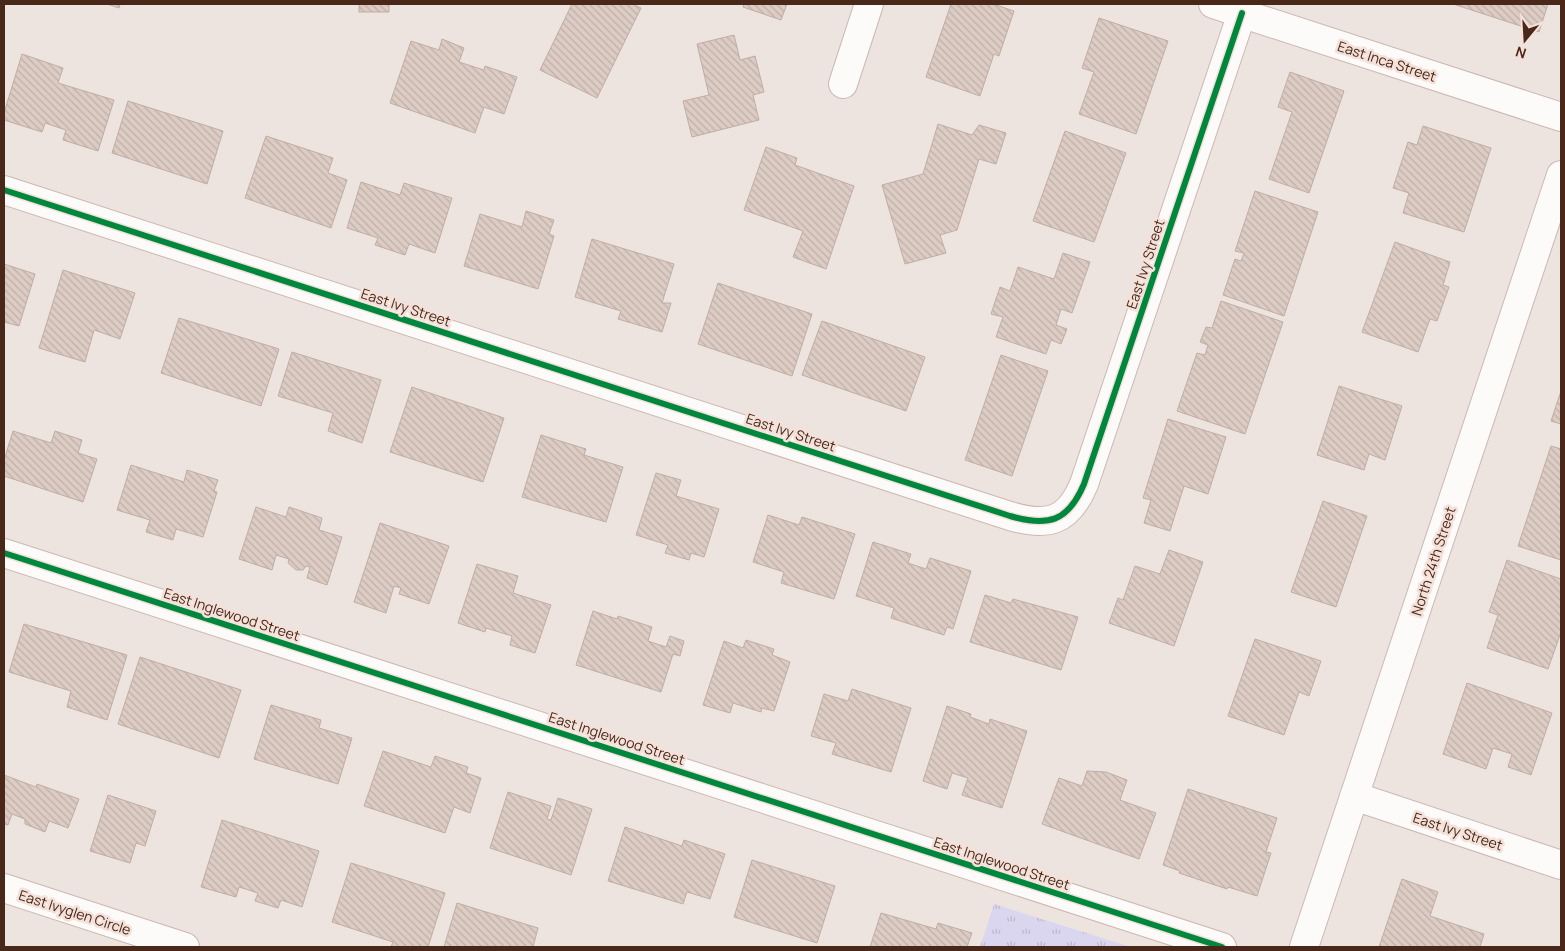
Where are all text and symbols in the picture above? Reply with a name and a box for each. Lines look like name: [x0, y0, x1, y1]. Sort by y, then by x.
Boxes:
north arrow: [1500, 15, 1550, 65]
street label: East Inca Street: [1335, 36, 1439, 86]
text: N: [1513, 42, 1529, 63]
street label: East Ivy Street: [1122, 216, 1169, 311]
street label: East Ivy Street: [359, 284, 454, 331]
street label: East Ivy Street: [744, 409, 839, 456]
street label: North 24th Street: [1406, 504, 1460, 618]
street label: East Inglewood Street: [162, 583, 303, 645]
street label: East Inglewood Street: [547, 707, 688, 769]
street label: East Ivy Street: [1411, 808, 1506, 855]
street label: East Inglewood Street: [932, 832, 1073, 894]
street label: East Ivyglen Circle: [16, 885, 134, 939]

